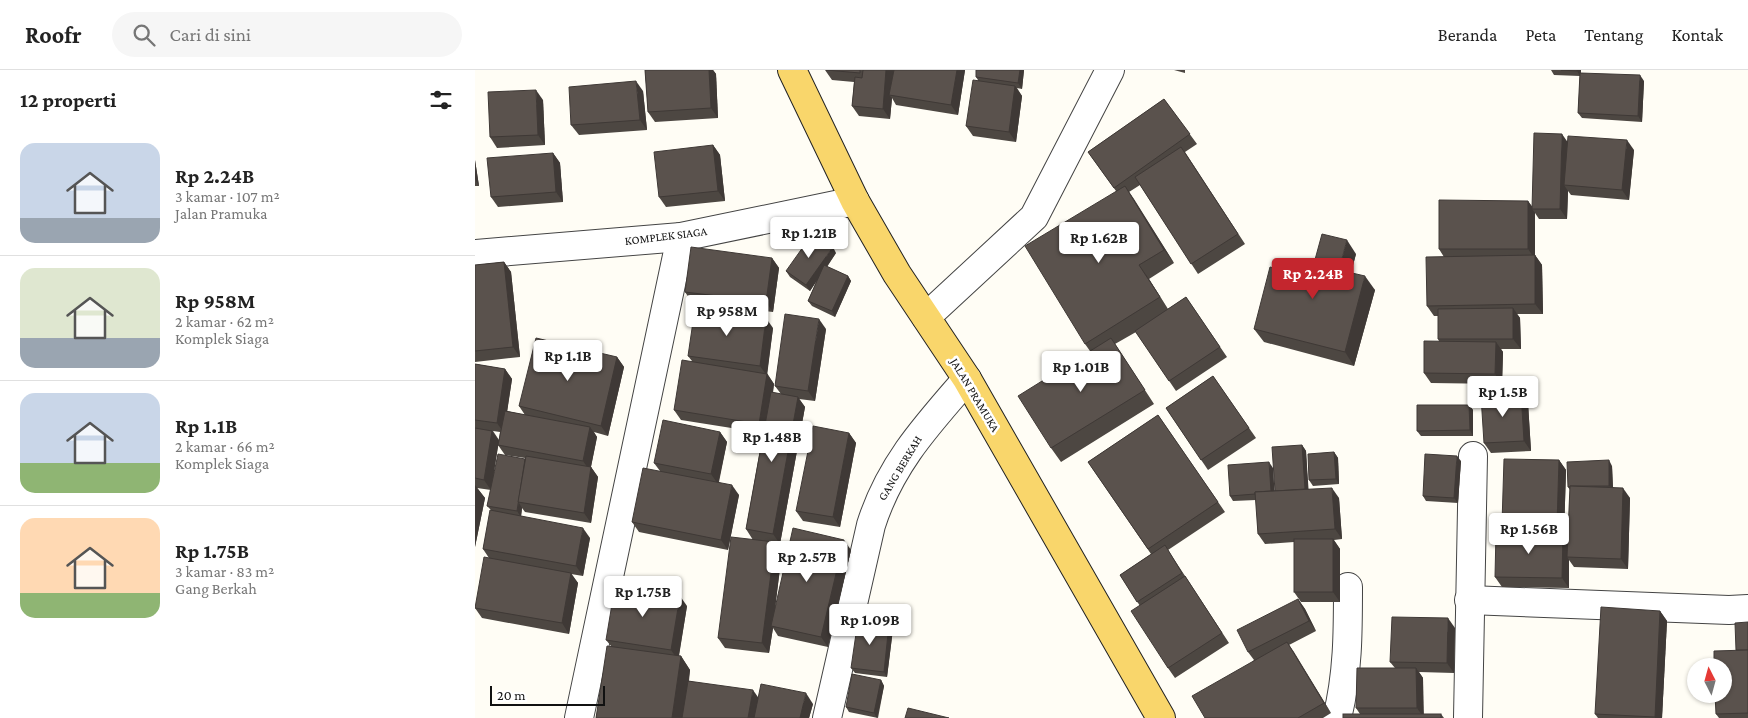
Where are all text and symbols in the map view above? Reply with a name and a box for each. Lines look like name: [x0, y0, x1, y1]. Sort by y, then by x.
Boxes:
search box: [112, 12, 462, 57]
text: Roofr: [25, 21, 82, 48]
icon: search: [130, 21, 158, 49]
text: Cari di sini: [170, 24, 251, 45]
text: Beranda: [1438, 25, 1497, 45]
text: Peta: [1525, 25, 1556, 45]
text: Tentang: [1584, 25, 1643, 45]
text: Kontak: [1671, 25, 1723, 45]
icon: filters: [427, 86, 455, 114]
text: 12 properti: [20, 88, 116, 112]
icon: home: [60, 163, 120, 223]
text: Rp 2.24B: [175, 164, 254, 188]
text: 3 kamar · 107 m²: [175, 188, 280, 205]
text: Jalan Pramuka: [175, 205, 267, 222]
pin: Rp 1.21B: [757, 216, 861, 259]
pin: Rp 1.62B: [1047, 222, 1151, 264]
street label: KOMPLEK SIAGA: [624, 224, 708, 248]
text: Rp 1.21B: [781, 224, 837, 241]
text: Rp 1.62B: [1070, 229, 1128, 246]
pin: Rp 2.24B: [1261, 258, 1365, 300]
text: Rp 2.24B: [1283, 265, 1343, 282]
icon: home: [60, 288, 120, 348]
text: Rp 958M: [175, 289, 255, 313]
pin: Rp 958M: [681, 294, 773, 337]
text: Rp 958M: [696, 302, 758, 319]
text: 2 kamar · 62 m²: [175, 313, 274, 330]
text: Komplek Siaga: [175, 330, 269, 347]
pin: Rp 1.1B: [522, 340, 614, 382]
text: Rp 1.1B: [544, 347, 592, 364]
pin: Rp 1.01B: [1029, 350, 1133, 393]
street label: JALAN PRAMUKA: [947, 355, 1003, 435]
text: Rp 1.01B: [1053, 358, 1109, 375]
pin: Rp 1.5B: [1457, 376, 1549, 418]
text: Rp 1.5B: [1478, 383, 1528, 400]
icon: home: [60, 413, 120, 473]
text: Rp 1.1B: [175, 414, 237, 438]
pin: Rp 1.48B: [720, 420, 824, 463]
text: Rp 1.48B: [742, 428, 802, 445]
street label: GANG BERKAH: [875, 433, 925, 503]
text: 2 kamar · 66 m²: [175, 438, 275, 455]
text: Komplek Siaga: [175, 455, 269, 472]
pin: Rp 1.56B: [1477, 512, 1581, 555]
text: Rp 1.56B: [1500, 520, 1558, 537]
icon: home: [60, 538, 120, 598]
text: Rp 1.75B: [175, 539, 249, 563]
pin: Rp 2.57B: [755, 540, 859, 583]
text: Rp 2.57B: [778, 548, 836, 565]
text: 3 kamar · 83 m²: [175, 563, 274, 580]
pin: Rp 1.75B: [591, 576, 695, 618]
text: Gang Berkah: [175, 580, 257, 597]
text: Rp 1.75B: [615, 583, 671, 600]
pin: Rp 1.09B: [818, 604, 922, 646]
text: Rp 1.09B: [840, 611, 900, 628]
north arrow: [1687, 658, 1733, 702]
map controls: [1687, 658, 1732, 703]
scale bar: [490, 683, 605, 706]
text: 20 m: [497, 687, 525, 703]

